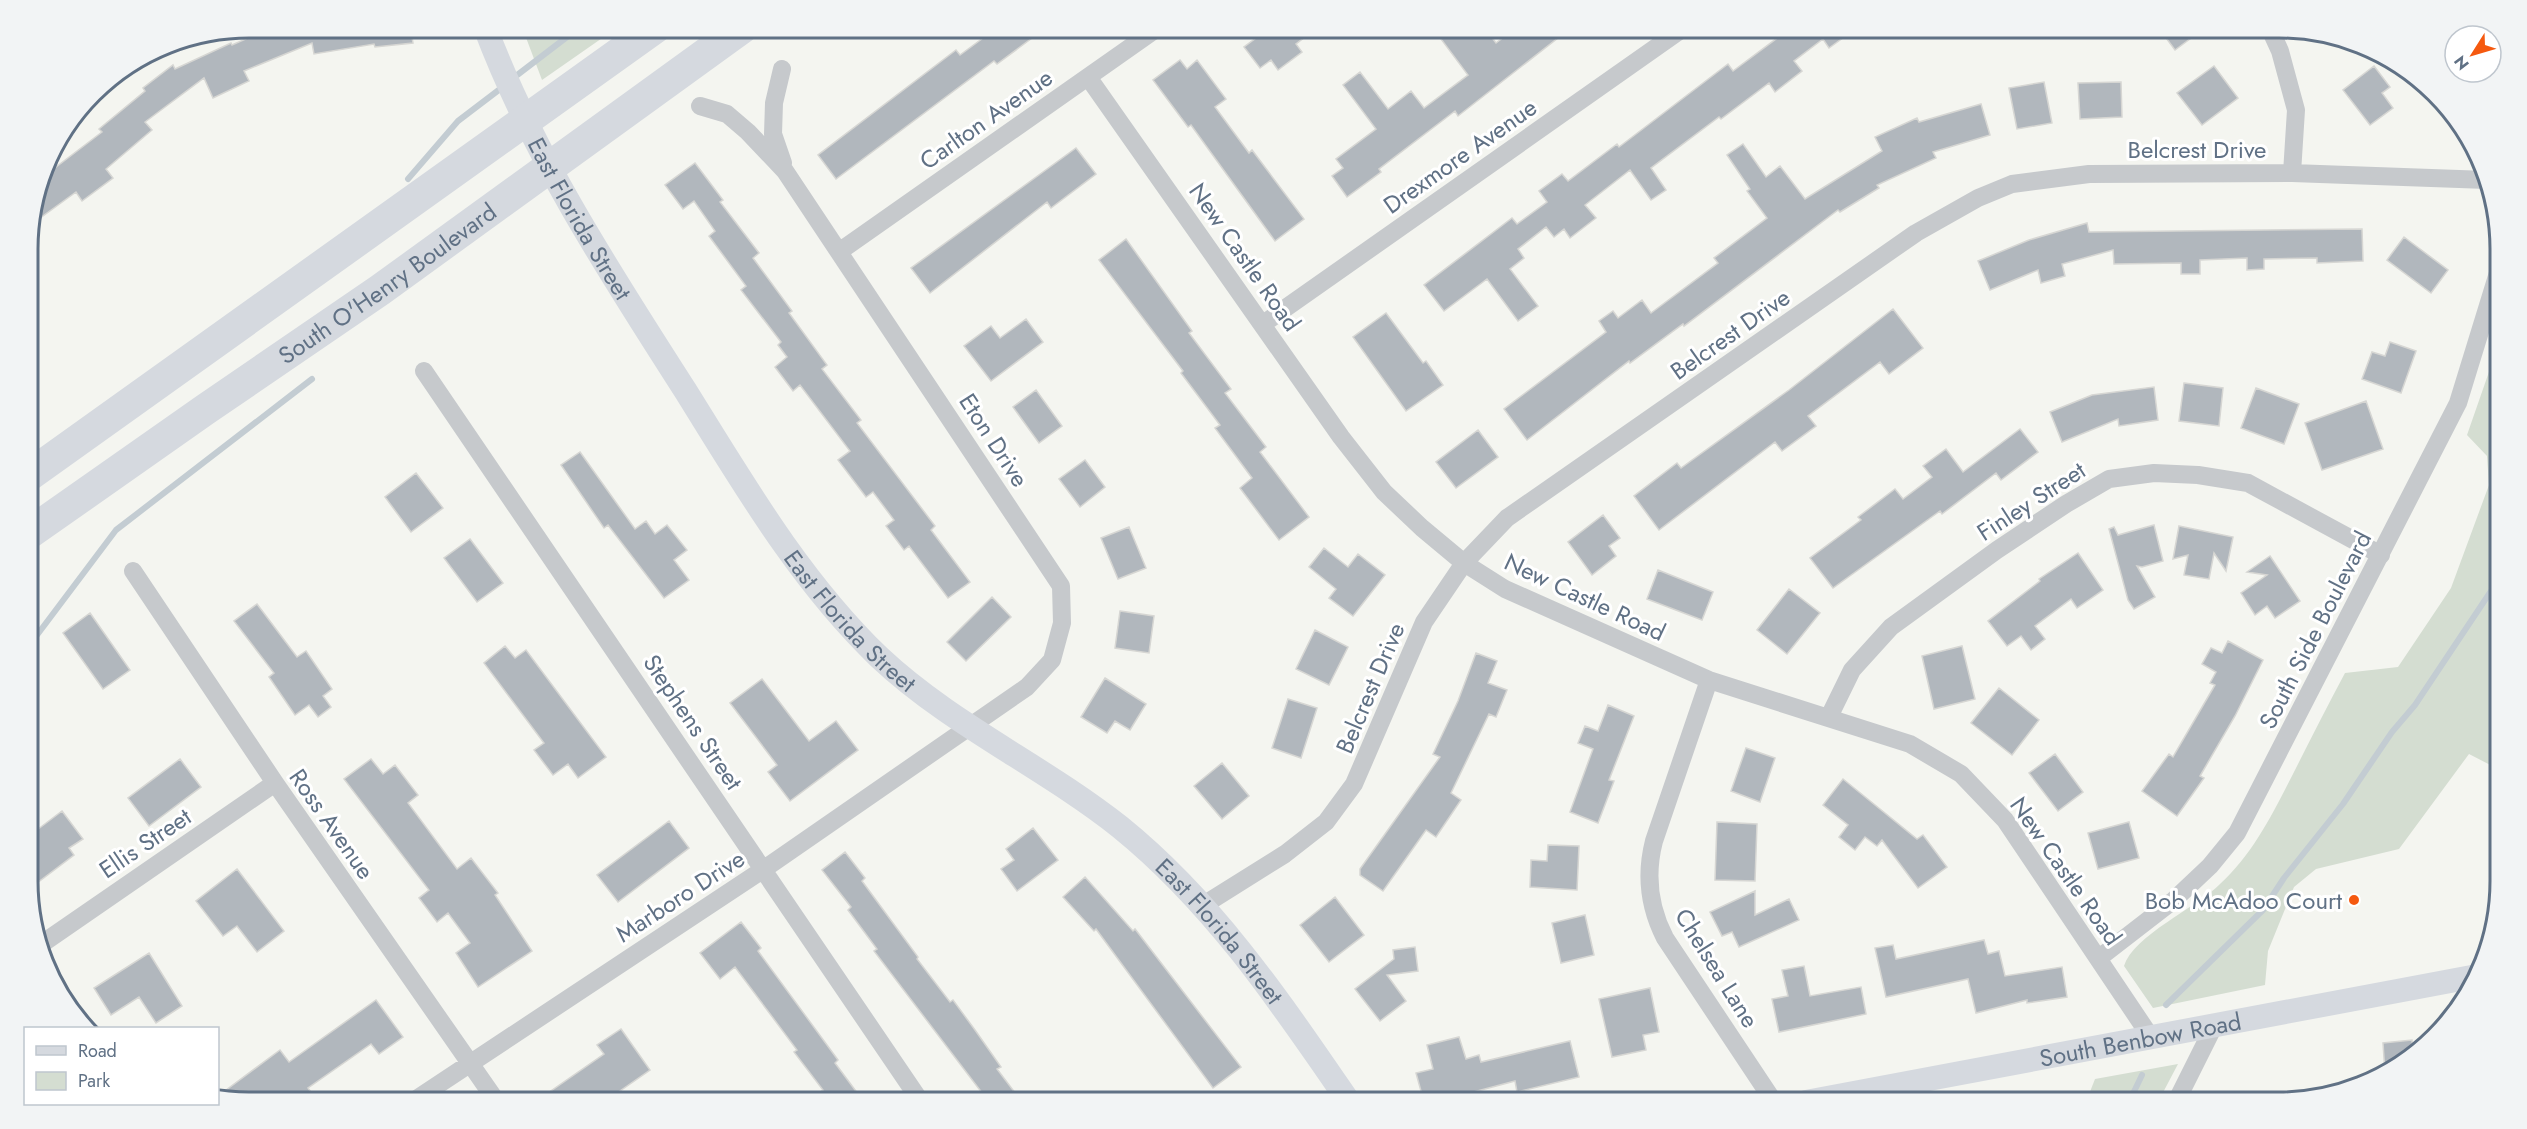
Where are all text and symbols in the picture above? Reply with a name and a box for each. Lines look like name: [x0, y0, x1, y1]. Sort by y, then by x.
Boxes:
north arrow: [2443, 24, 2503, 84]
text: N: [2448, 51, 2474, 75]
street label: Carlton Avenue: [912, 60, 1060, 178]
street label: Drexmore Avenue: [1376, 90, 1544, 222]
street label: East Florida Street: [519, 131, 641, 307]
street label: Belcrest Drive: [2128, 132, 2266, 167]
street label: New Castle Road: [1181, 176, 1309, 338]
street label: South O'Henry Boulevard: [271, 194, 503, 372]
street label: Belcrest Drive: [1663, 280, 1797, 388]
street label: Eton Drive: [951, 386, 1037, 494]
street label: Finley Street: [1970, 453, 2092, 549]
street label: South Side Boulevard: [2250, 525, 2380, 735]
street label: East Florida Street: [776, 542, 924, 700]
street label: New Castle Road: [1499, 544, 1671, 650]
street label: Belcrest Drive: [1327, 617, 1413, 759]
street label: Stephens Street: [635, 647, 751, 797]
street label: Ross Avenue: [281, 762, 383, 886]
street label: New Castle Road: [2002, 790, 2130, 952]
street label: Ellis Street: [92, 799, 198, 887]
street label: Marboro Drive: [609, 841, 751, 951]
street label: East Florida Street: [1148, 850, 1292, 1011]
place label: Bob McAdoo Court: [2145, 883, 2342, 918]
marker: Bob McAdoo Court: [2347, 893, 2361, 907]
street label: Chelsea Lane: [1666, 901, 1768, 1035]
street label: South Benbow Road: [2036, 1003, 2244, 1075]
legend: [24, 1027, 219, 1105]
text: Road: [78, 1038, 117, 1064]
text: Park: [78, 1068, 110, 1094]

